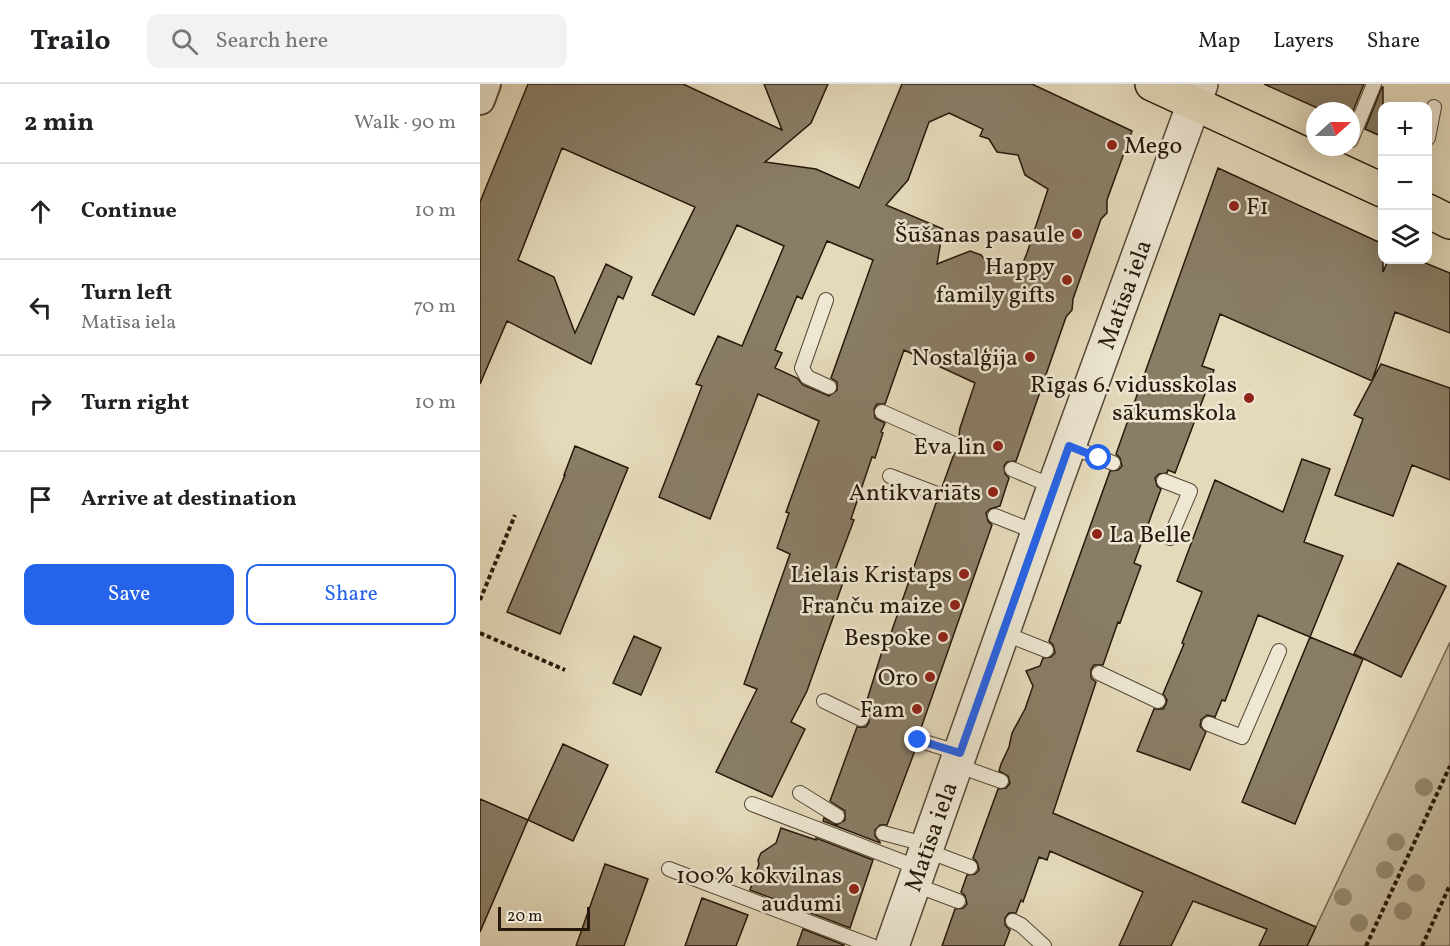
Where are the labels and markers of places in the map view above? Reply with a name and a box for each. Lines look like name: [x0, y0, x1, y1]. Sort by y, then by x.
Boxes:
place label: Mego: [1124, 130, 1182, 164]
marker: Mego: [1105, 138, 1119, 152]
place label: F1: [1246, 191, 1269, 225]
marker: F1: [1227, 199, 1241, 213]
place label: Šūšanas pasaule: [895, 219, 1065, 253]
marker: Šūšanas pasaule: [1070, 227, 1084, 241]
place label: Happy family gifts: [936, 251, 1055, 313]
marker: Happy family gifts: [1060, 273, 1074, 287]
place label: Nostalģija: [912, 342, 1018, 376]
marker: Nostalģija: [1023, 350, 1037, 364]
place label: Rīgas 6. vidusskolas sākumskola: [1030, 369, 1237, 431]
marker: Rīgas 6. vidusskolas sākumskola: [1242, 391, 1256, 405]
place label: Eva lin: [913, 431, 986, 465]
marker: Eva lin: [991, 439, 1005, 453]
place label: Antikvariāts: [849, 477, 981, 511]
marker: Antikvariāts: [986, 485, 1000, 499]
place label: La Belle: [1109, 519, 1191, 553]
marker: La Belle: [1090, 527, 1104, 541]
place label: Lielais Kristaps: [790, 559, 952, 593]
marker: Lielais Kristaps: [957, 567, 971, 581]
place label: Franču maize: [801, 590, 943, 624]
marker: Franču maize: [948, 598, 962, 612]
place label: Bespoke: [844, 622, 931, 656]
marker: Bespoke: [936, 630, 950, 644]
place label: Oro: [878, 662, 918, 696]
marker: Oro: [923, 670, 937, 684]
place label: Fam: [860, 694, 905, 728]
marker: Fam: [910, 702, 924, 716]
place label: 100% kokvilnas audumi: [676, 860, 842, 922]
marker: 100% kokvilnas audumi: [847, 882, 861, 896]

